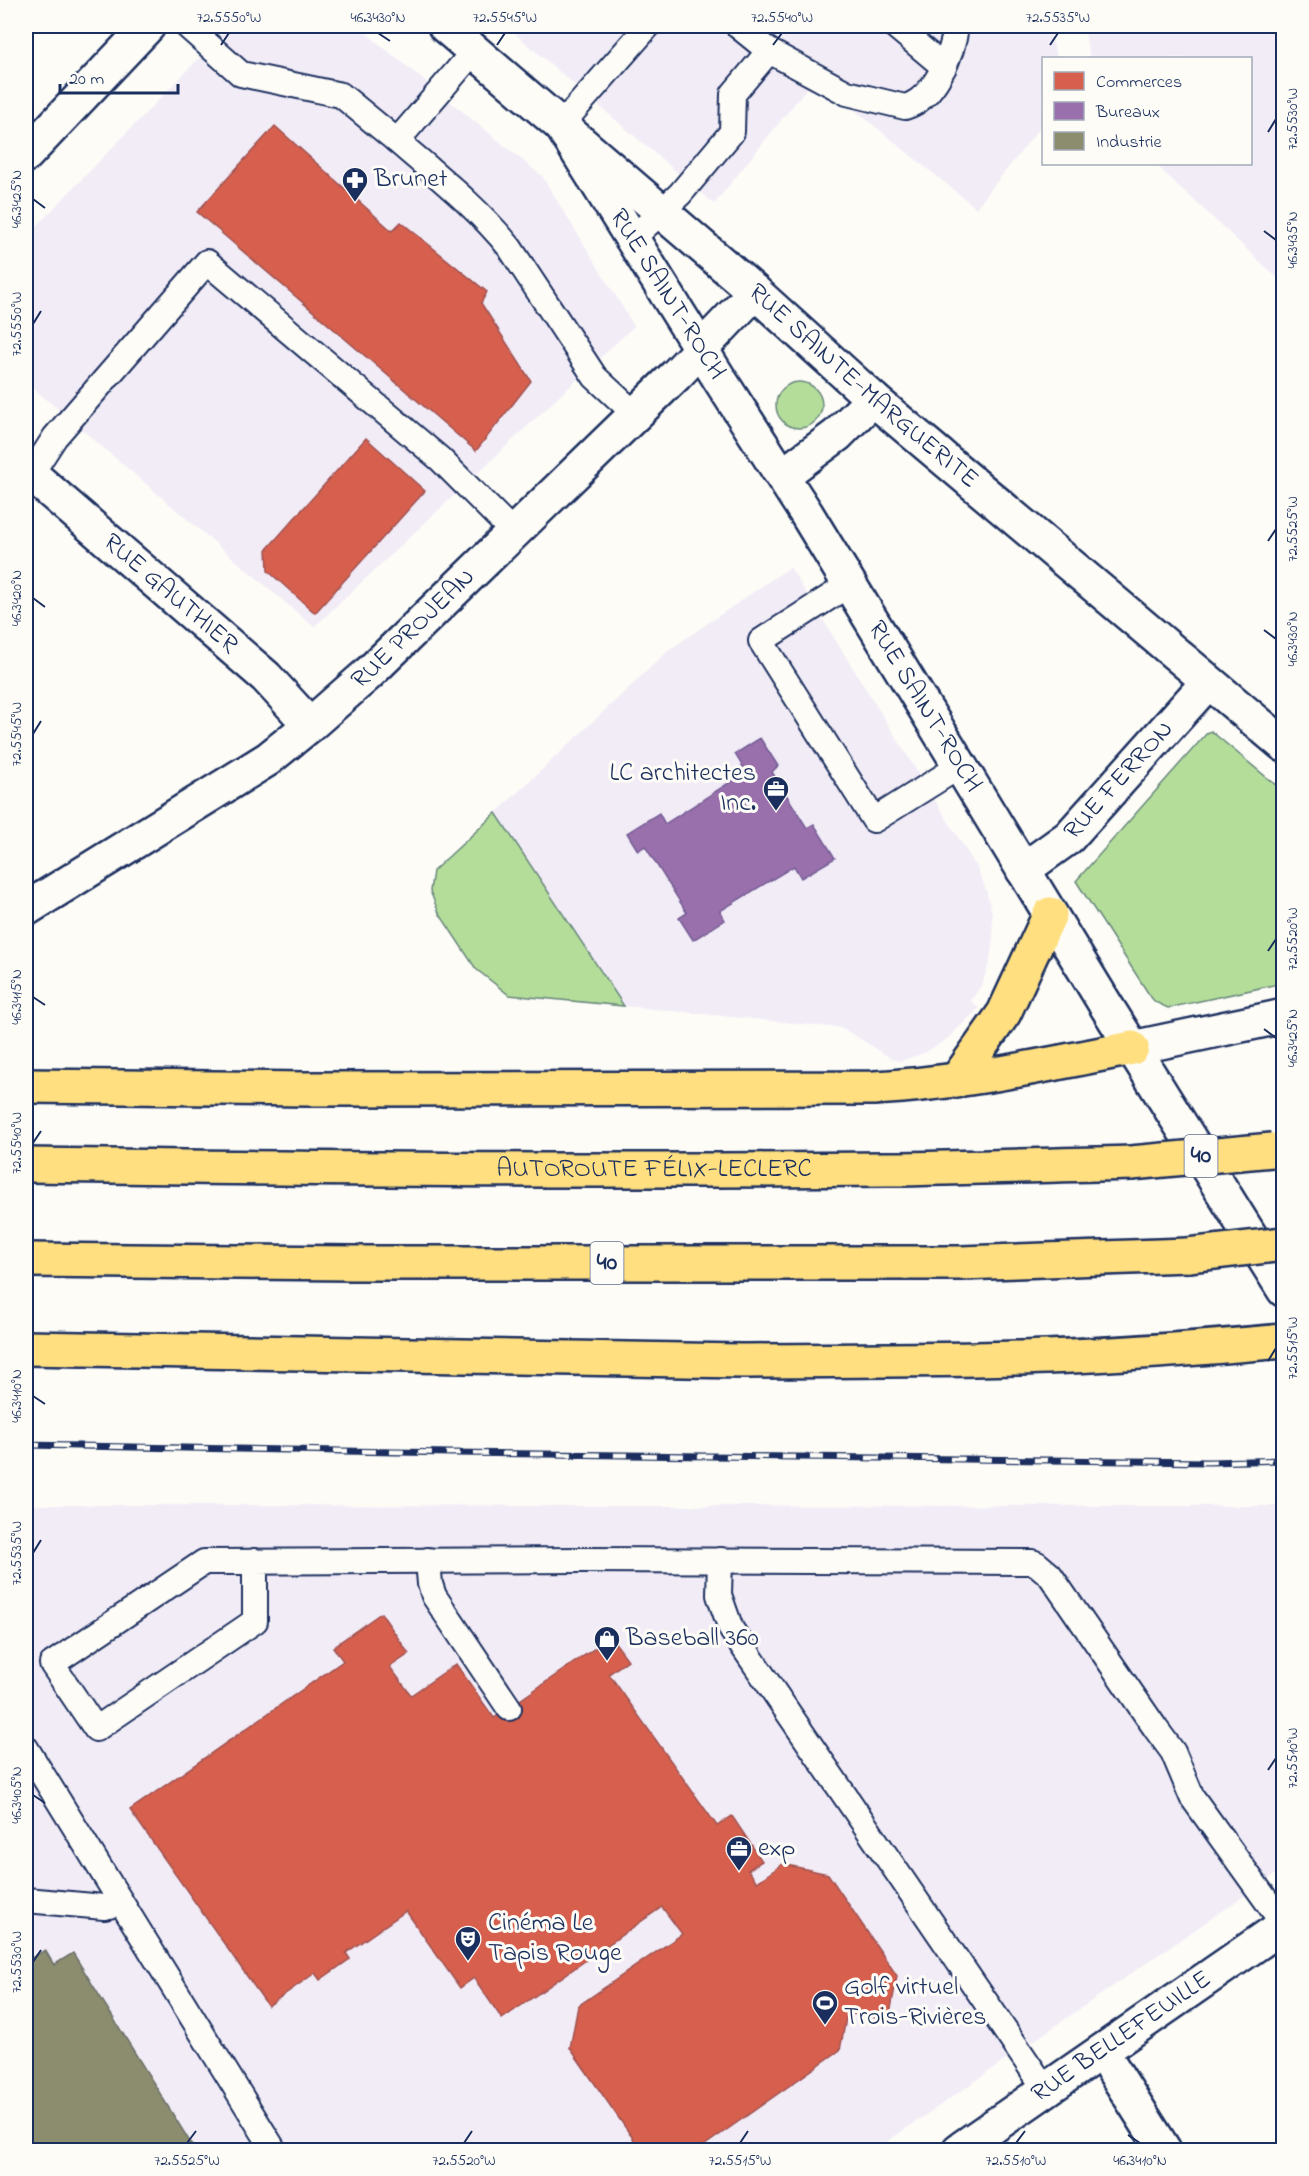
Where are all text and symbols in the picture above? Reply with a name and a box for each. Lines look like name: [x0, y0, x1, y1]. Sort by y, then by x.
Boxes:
text: 72.5550°W: [197, 7, 261, 29]
text: 46.3430°N: [350, 7, 406, 29]
text: 72.5545°W: [473, 7, 537, 29]
text: 72.5540°W: [751, 7, 813, 29]
text: 72.5535°W: [1026, 7, 1090, 29]
scale bar: [60, 57, 178, 95]
legend: [1042, 57, 1252, 165]
text: 20 m: [69, 67, 104, 93]
text: Commerces: [1096, 70, 1182, 96]
text: 72.5530°W: [1282, 88, 1304, 150]
text: Bureaux: [1095, 100, 1160, 126]
text: Industrie: [1096, 130, 1162, 156]
place label: Brunet: [373, 161, 448, 199]
pharmacy icon: Brunet: [340, 165, 370, 203]
text: 46.3425°N: [6, 170, 28, 228]
street label: RUE SAINT-ROCH: [599, 202, 735, 388]
text: 46.3435°N: [1282, 211, 1304, 269]
street label: RUE SAINTE-MARGUERITE: [739, 275, 986, 499]
text: 72.5550°W: [6, 292, 28, 356]
text: 72.5525°W: [1282, 496, 1304, 562]
street label: RUE GAUTHIER: [94, 525, 246, 664]
street label: RUE PROJEAN: [343, 560, 485, 699]
text: 46.3420°N: [6, 570, 28, 626]
text: 46.3430°N: [1282, 611, 1304, 667]
street label: RUE SAINT-ROCH: [857, 614, 991, 800]
text: 72.5545°W: [6, 702, 28, 766]
street label: RUE FERRON: [1055, 713, 1183, 849]
place label: LC architectes Inc.: [609, 755, 756, 823]
office icon: LC architectes Inc.: [761, 774, 791, 812]
text: 72.5520°W: [1282, 907, 1304, 971]
text: 46.3415°N: [6, 969, 28, 1025]
text: 46.3425°N: [1282, 1009, 1304, 1067]
text: 72.5540°W: [6, 1112, 28, 1174]
road number: 40: [1184, 1135, 1218, 1177]
street label: AUTOROUTE FÉLIX-LECLERC: [496, 1151, 812, 1189]
road number: 40: [590, 1242, 624, 1284]
text: 72.5515°W: [1282, 1317, 1304, 1379]
text: 46.3410°N: [6, 1369, 28, 1423]
text: 72.5535°W: [6, 1521, 28, 1585]
place label: Baseball 360: [625, 1620, 759, 1658]
shop icon: Baseball 360: [592, 1624, 622, 1662]
text: 72.5510°W: [1282, 1728, 1304, 1788]
text: 46.3405°N: [6, 1766, 28, 1824]
place label: exp: [758, 1830, 795, 1868]
office icon: exp: [724, 1834, 754, 1872]
place label: Cinéma Le Tapis Rouge: [488, 1905, 622, 1973]
theatre icon: Cinéma Le Tapis Rouge: [453, 1924, 483, 1962]
text: 72.5530°W: [6, 1931, 28, 1993]
street label: RUE BELLEFEUILLE: [1024, 1961, 1220, 2113]
place label: Golf virtuel Trois-Rivières: [844, 1969, 987, 2037]
sports icon: Golf virtuel Trois-Rivières: [810, 1988, 840, 2026]
text: 72.5525°W: [154, 2150, 220, 2172]
text: 72.5520°W: [432, 2150, 496, 2172]
text: 72.5515°W: [709, 2150, 771, 2172]
text: 72.5510°W: [986, 2150, 1046, 2172]
text: 46.3410°N: [1113, 2150, 1167, 2172]

